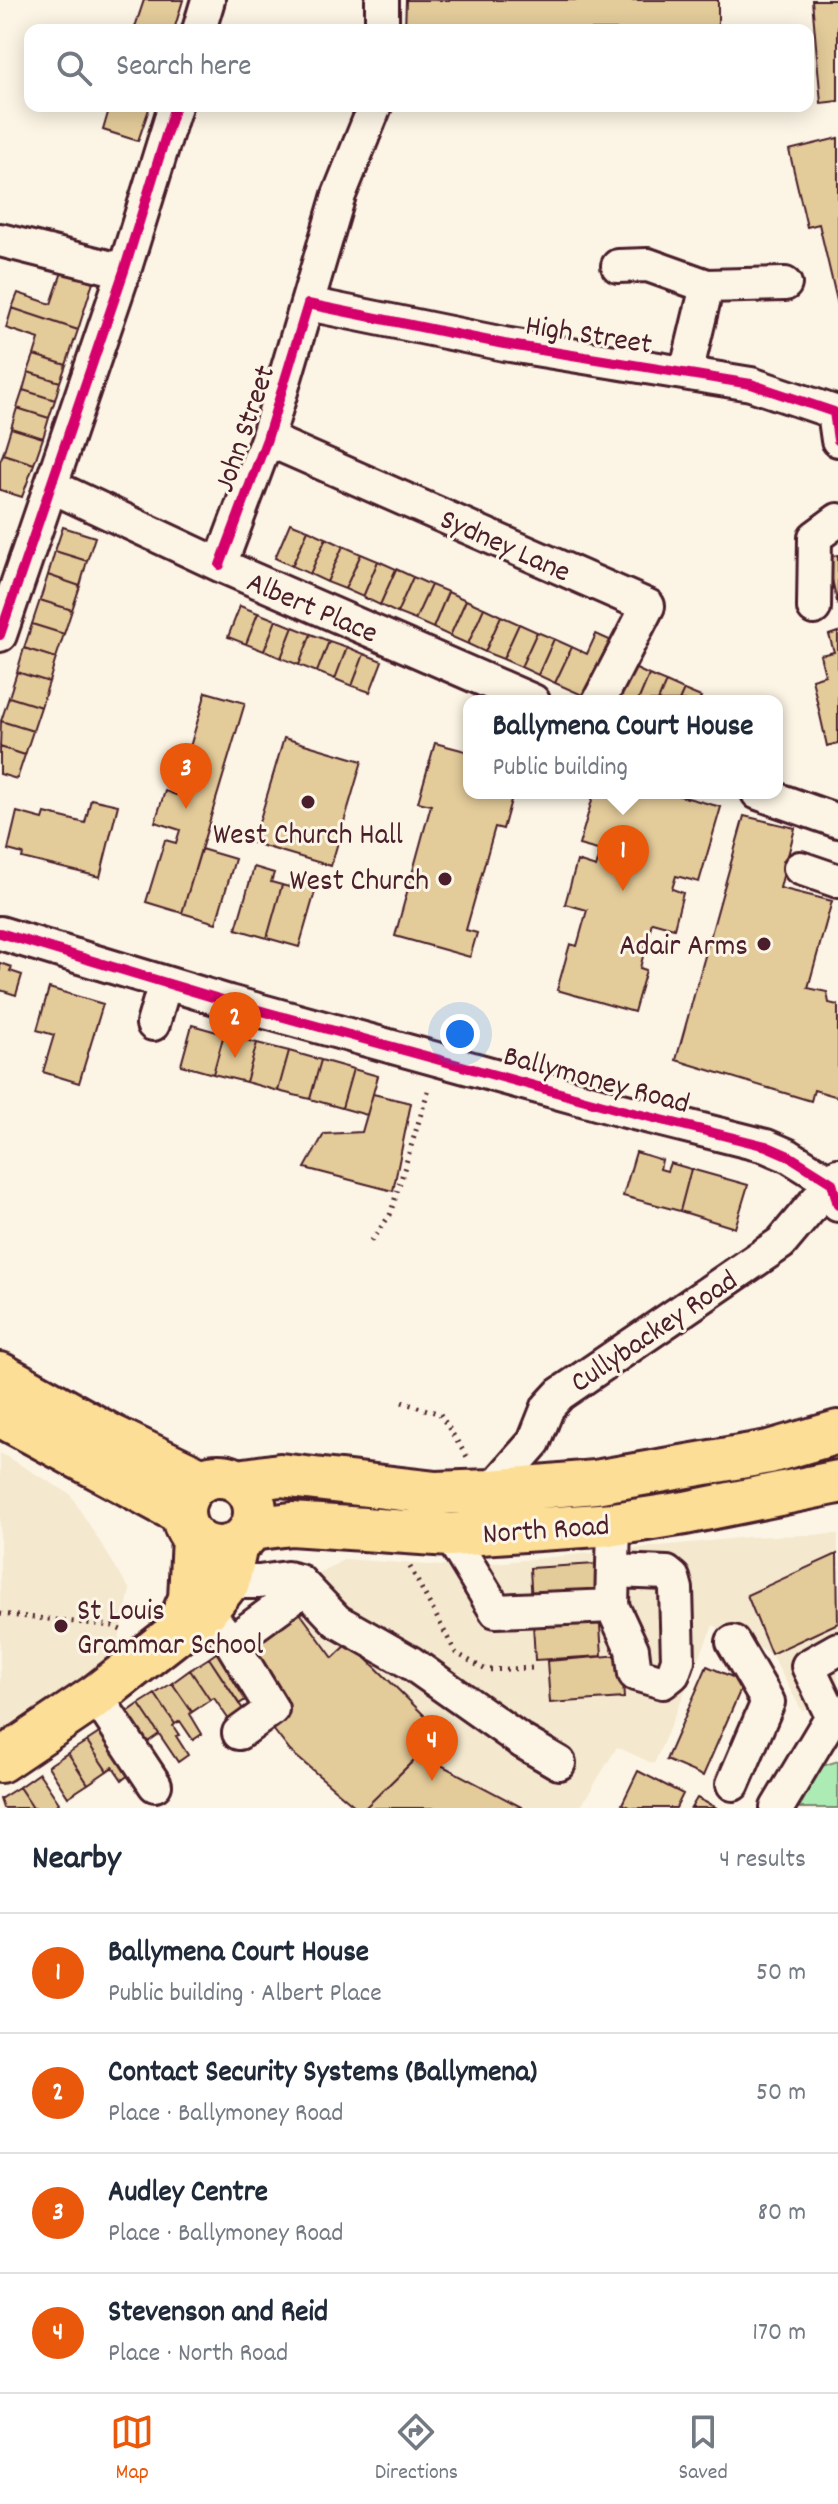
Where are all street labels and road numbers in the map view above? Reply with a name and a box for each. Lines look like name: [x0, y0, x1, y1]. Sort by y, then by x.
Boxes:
street label: High Street: [522, 306, 655, 369]
street label: John Street: [205, 360, 289, 499]
street label: Sydney Lane: [432, 500, 576, 596]
street label: Albert Place: [239, 563, 384, 657]
street label: Ballymoney Road: [498, 1037, 694, 1128]
street label: Cullybackey Road: [563, 1262, 748, 1406]
street label: North Road: [481, 1507, 611, 1558]

